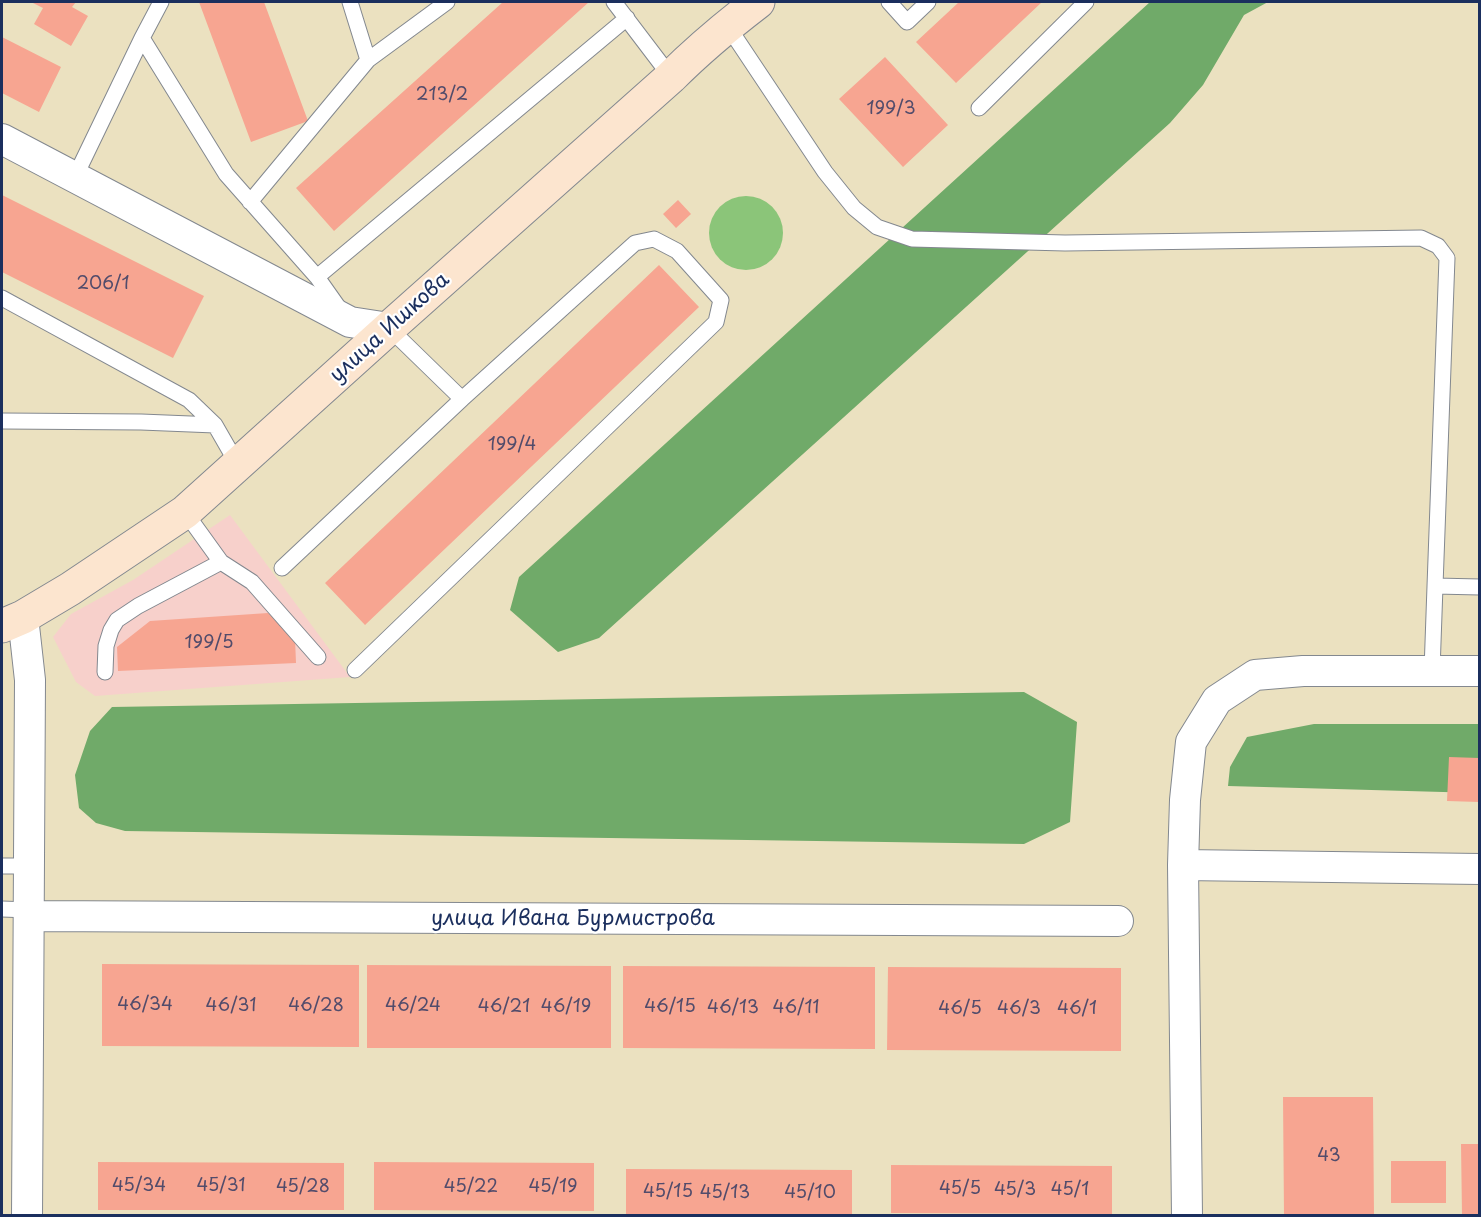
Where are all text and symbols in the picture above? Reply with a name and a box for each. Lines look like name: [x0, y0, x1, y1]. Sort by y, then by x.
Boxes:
house number: 213/2: [416, 84, 468, 106]
house number: 199/3: [866, 98, 916, 120]
street label: улица Ишкова: [325, 268, 455, 388]
house number: 206/1: [77, 273, 129, 295]
house number: 199/4: [488, 434, 536, 456]
house number: 199/5: [185, 632, 233, 654]
street label: улица Ивана Бурмистрова: [431, 906, 715, 932]
house number: 46/34: [117, 994, 173, 1016]
house number: 46/31: [206, 995, 256, 1017]
house number: 46/28: [288, 995, 344, 1017]
house number: 46/24: [385, 995, 441, 1017]
house number: 46/21: [478, 996, 530, 1018]
house number: 46/19: [541, 996, 591, 1018]
house number: 46/15: [644, 996, 696, 1018]
house number: 46/13: [707, 997, 759, 1019]
house number: 46/11: [773, 997, 819, 1019]
house number: 46/5: [938, 998, 982, 1020]
house number: 46/3: [997, 998, 1041, 1020]
house number: 46/1: [1057, 998, 1097, 1020]
house number: 43: [1317, 1145, 1341, 1167]
house number: 45/34: [112, 1175, 166, 1197]
house number: 45/31: [196, 1175, 246, 1197]
house number: 45/28: [276, 1176, 330, 1198]
house number: 45/22: [444, 1176, 498, 1198]
house number: 45/19: [529, 1176, 577, 1198]
house number: 45/5: [939, 1178, 981, 1200]
house number: 45/3: [994, 1179, 1036, 1201]
house number: 45/1: [1051, 1179, 1089, 1201]
house number: 45/15: [643, 1181, 693, 1203]
house number: 45/13: [700, 1182, 750, 1204]
house number: 45/10: [784, 1182, 836, 1204]

